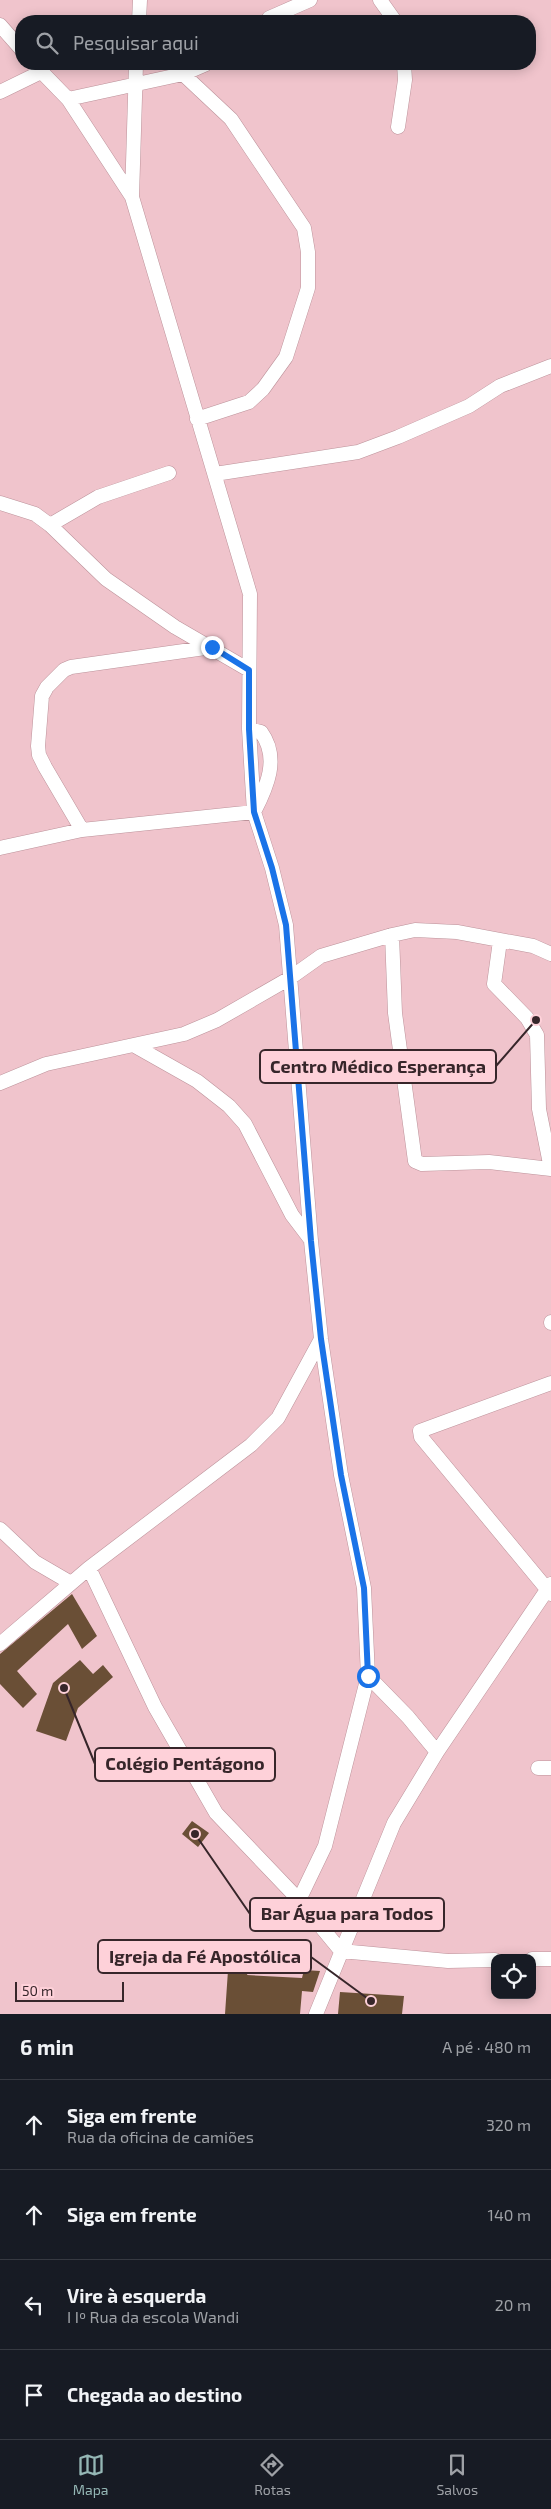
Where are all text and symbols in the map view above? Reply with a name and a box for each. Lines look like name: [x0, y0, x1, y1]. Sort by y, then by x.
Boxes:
search box: [15, 15, 536, 70]
icon: search: [33, 29, 61, 57]
text: Pesquisar aqui: [73, 31, 199, 54]
route end: [201, 636, 224, 659]
callout: Centro Médico Esperança: [260, 1050, 496, 1083]
text: Centro Médico Esperança: [270, 1055, 486, 1078]
route start: [357, 1665, 380, 1688]
callout: Colégio Pentágono: [95, 1748, 275, 1781]
text: Colégio Pentágono: [105, 1752, 265, 1774]
callout: Bar Água para Todos: [250, 1898, 444, 1931]
text: Bar Água para Todos: [261, 1902, 433, 1924]
callout: Igreja da Fé Apostólica: [98, 1940, 311, 1973]
text: Igreja da Fé Apostólica: [109, 1945, 301, 1967]
map controls: [491, 1954, 536, 1999]
button: locate: [491, 1954, 536, 1999]
scale bar: [15, 1979, 124, 2002]
text: 50 m: [22, 1982, 53, 1999]
text: 6 min: [20, 2034, 74, 2059]
text: A pé · 480 m: [442, 2037, 531, 2056]
text: Siga em frente: [67, 2104, 197, 2127]
icon: ahead: [20, 2111, 48, 2139]
text: 320 m: [486, 2115, 531, 2134]
text: Rua da oficina de camiões: [67, 2127, 254, 2146]
icon: ahead: [20, 2201, 48, 2229]
text: Siga em frente: [67, 2203, 197, 2226]
text: 140 m: [488, 2205, 531, 2224]
text: Vire à esquerda: [67, 2284, 206, 2307]
icon: left: [20, 2291, 48, 2319]
text: 20 m: [495, 2295, 531, 2314]
text: I Iº Rua da escola Wandi: [67, 2307, 239, 2326]
icon: arrive: [20, 2381, 48, 2409]
text: Chegada ao destino: [67, 2383, 242, 2406]
tab: Mapa: [73, 2451, 109, 2498]
tab: Rotas: [254, 2451, 291, 2498]
tab: Salvos: [436, 2451, 478, 2498]

